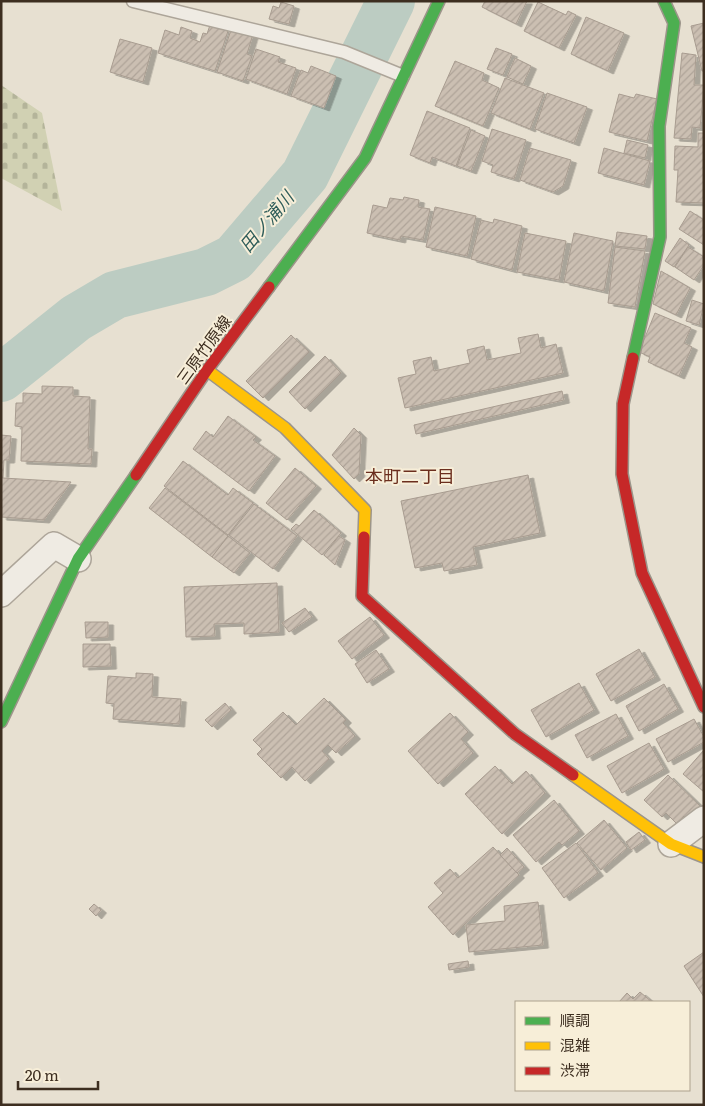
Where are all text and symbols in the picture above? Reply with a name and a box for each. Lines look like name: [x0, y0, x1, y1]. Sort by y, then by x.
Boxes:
water label: 田ノ浦川: [233, 183, 301, 257]
street label: 三原竹原線: [170, 310, 236, 388]
district label: 本町二丁目: [365, 462, 455, 489]
legend: [515, 1001, 690, 1091]
text: 順調: [560, 1008, 590, 1031]
text: 混雑: [560, 1033, 590, 1056]
scale bar: [18, 1058, 98, 1090]
text: 渋滞: [560, 1058, 590, 1081]
text: 20 m: [25, 1063, 59, 1086]

